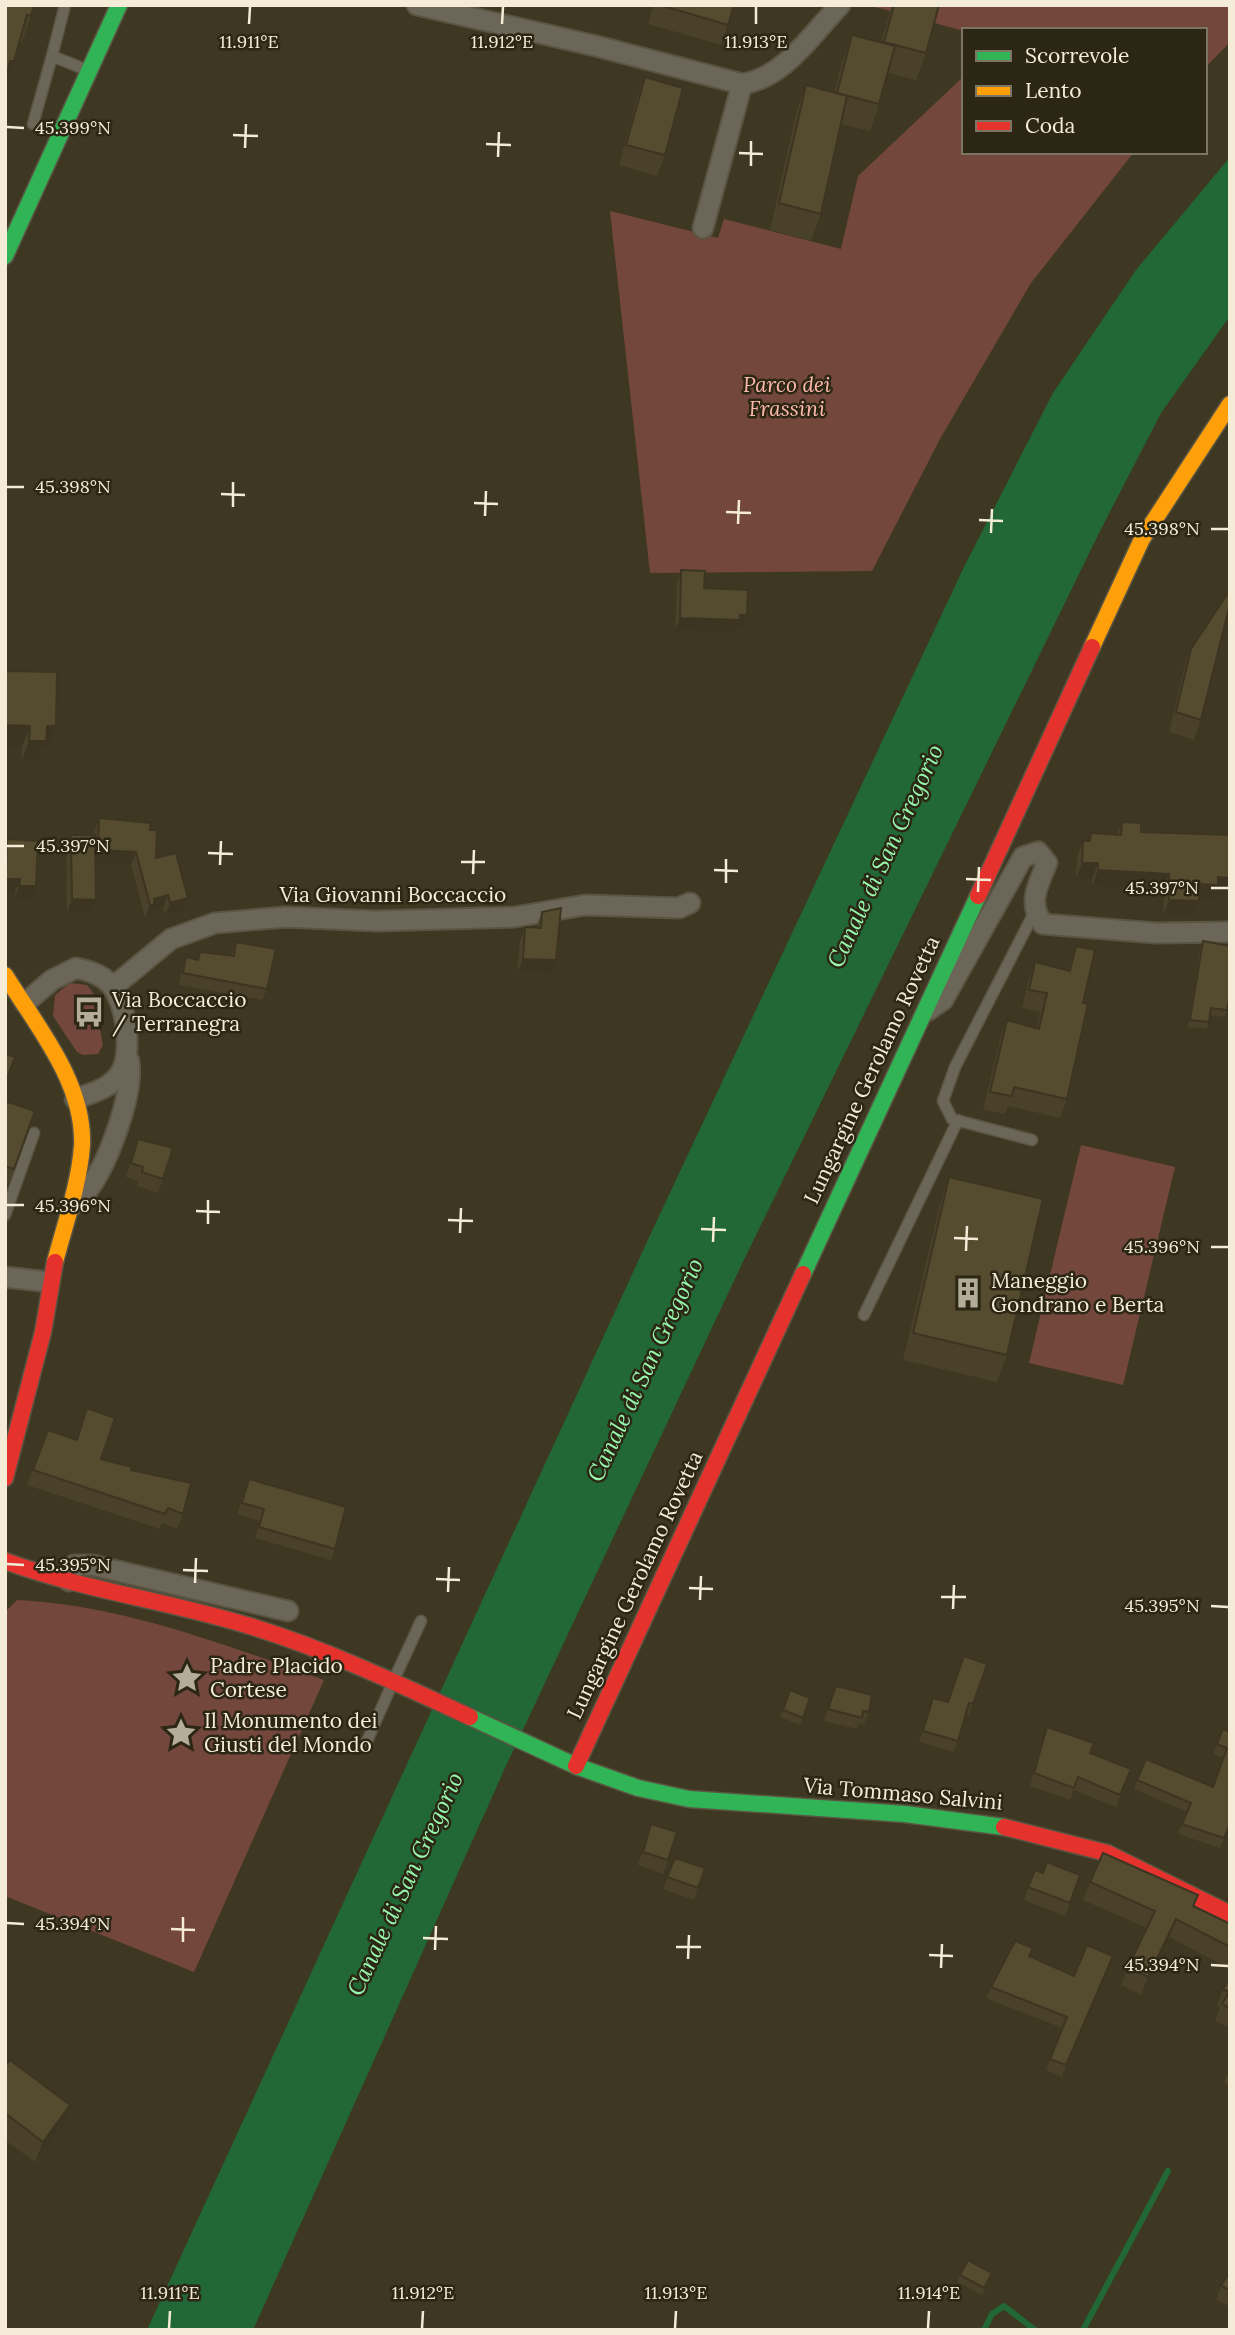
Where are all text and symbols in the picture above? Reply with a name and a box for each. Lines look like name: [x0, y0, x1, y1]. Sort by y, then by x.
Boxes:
legend: [962, 28, 1207, 154]
text: 11.911°E: [219, 30, 279, 53]
text: 11.912°E: [471, 30, 533, 53]
text: 11.913°E: [725, 30, 788, 53]
text: Scorrevole: [1025, 42, 1129, 69]
text: Lento: [1025, 77, 1082, 104]
text: Coda: [1025, 112, 1076, 139]
text: 45.399°N: [35, 116, 111, 139]
park label: Parco dei Frassini: [743, 371, 831, 422]
text: 45.398°N: [35, 475, 111, 498]
text: 45.398°N: [1124, 517, 1200, 540]
water label: Canale di San Gregorio: [820, 740, 949, 972]
text: 45.397°N: [36, 834, 110, 857]
text: 45.397°N: [1125, 876, 1199, 899]
street label: Via Giovanni Boccaccio: [279, 881, 506, 908]
street label: Lungargine Gerolamo Rovetta: [798, 931, 946, 1208]
place label: Via Boccaccio / Terranegra: [111, 986, 246, 1037]
bus stop icon: Via Boccaccio / Terranegra: [72, 995, 106, 1029]
text: 45.396°N: [35, 1194, 111, 1217]
text: 45.396°N: [1124, 1235, 1200, 1258]
water label: Canale di San Gregorio: [580, 1254, 709, 1486]
place label: Maneggio Gondrano e Berta: [991, 1267, 1165, 1318]
building icon: Maneggio Gondrano e Berta: [951, 1276, 985, 1310]
street label: Lungargine Gerolamo Rovetta: [561, 1446, 709, 1723]
text: 45.395°N: [35, 1553, 111, 1576]
text: 45.395°N: [1124, 1594, 1200, 1617]
place label: Padre Placido Cortese: [210, 1652, 343, 1703]
place icon: Padre Placido Cortese: [170, 1661, 204, 1695]
place label: Il Monumento dei Giusti del Mondo: [204, 1707, 378, 1758]
place icon: Il Monumento dei Giusti del Mondo: [164, 1716, 198, 1750]
water label: Canale di San Gregorio: [340, 1768, 469, 2000]
street label: Via Tommaso Salvini: [801, 1771, 1004, 1816]
text: 45.394°N: [36, 1912, 110, 1935]
text: 45.394°N: [1125, 1953, 1199, 1976]
text: 11.911°E: [140, 2281, 200, 2304]
text: 11.912°E: [392, 2281, 454, 2304]
text: 11.913°E: [645, 2281, 708, 2304]
text: 11.914°E: [898, 2281, 960, 2304]

